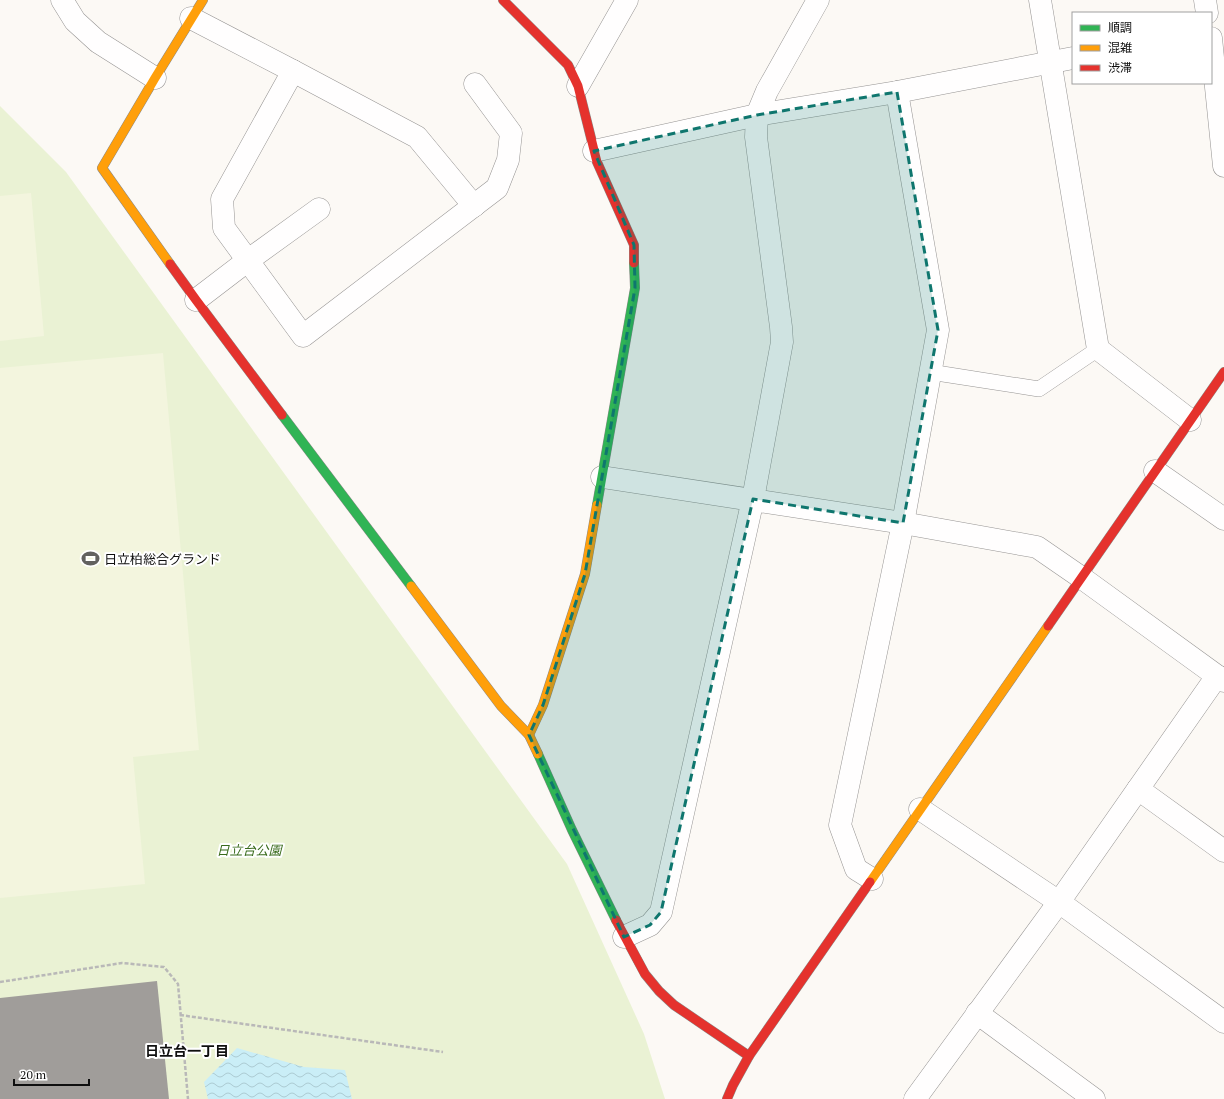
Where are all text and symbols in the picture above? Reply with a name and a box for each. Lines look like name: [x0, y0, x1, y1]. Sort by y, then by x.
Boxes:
legend: [1072, 12, 1212, 84]
text: 順調: [1108, 20, 1132, 35]
text: 混雑: [1108, 40, 1132, 55]
text: 渋滞: [1108, 60, 1132, 75]
sports icon: 日立柏総合グランド: [81, 549, 101, 569]
place label: 日立柏総合グランド: [104, 550, 221, 568]
park label: 日立台公園: [216, 841, 283, 859]
district label: 日立台一丁目: [145, 1041, 229, 1060]
scale bar: [14, 1061, 89, 1087]
text: 20 m: [20, 1067, 47, 1082]

